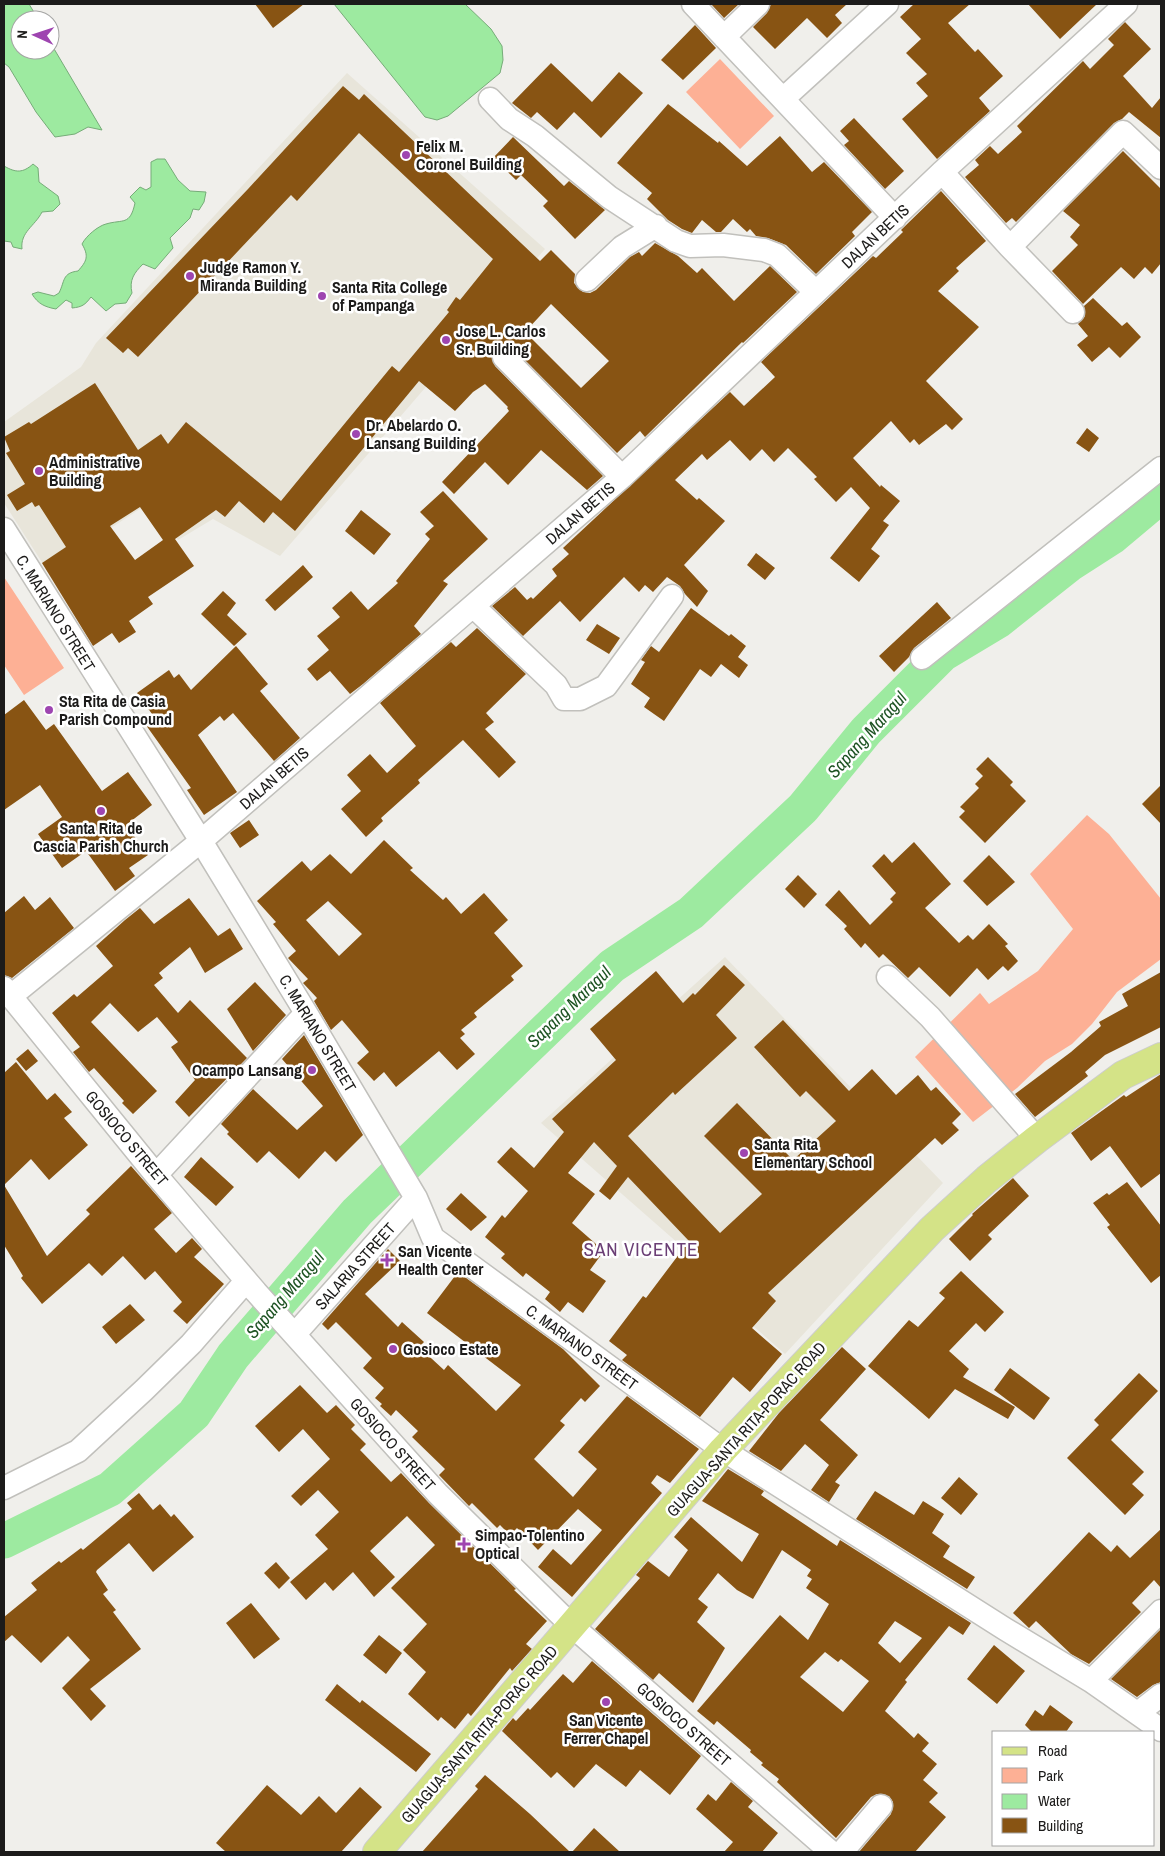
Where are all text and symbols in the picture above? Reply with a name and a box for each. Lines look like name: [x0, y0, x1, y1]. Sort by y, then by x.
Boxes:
north arrow: [10, 10, 60, 60]
text: N: [13, 30, 31, 39]
place label: Felix M. Coronel Building: [416, 135, 522, 175]
marker: Felix M. Coronel Building: [400, 149, 412, 161]
street label: DALAN BETIS: [836, 199, 914, 273]
place label: Judge Ramon Y. Miranda Building: [200, 256, 306, 296]
marker: Judge Ramon Y. Miranda Building: [184, 270, 196, 282]
place label: Santa Rita College of Pampanga: [332, 276, 447, 316]
marker: Santa Rita College of Pampanga: [316, 290, 328, 302]
place label: Jose L. Carlos Sr. Building: [456, 320, 546, 360]
marker: Jose L. Carlos Sr. Building: [440, 334, 452, 346]
place label: Dr. Abelardo O. Lansang Building: [366, 414, 476, 454]
marker: Dr. Abelardo O. Lansang Building: [350, 428, 362, 440]
place label: Administrative Building: [49, 451, 140, 491]
marker: Administrative Building: [33, 465, 45, 477]
street label: DALAN BETIS: [541, 477, 620, 549]
street label: C. MARIANO STREET: [11, 551, 101, 675]
water label: Sapang Maragul: [821, 686, 913, 783]
place label: Sta Rita de Casia Parish Compound: [59, 690, 172, 730]
marker: Sta Rita de Casia Parish Compound: [43, 704, 55, 716]
street label: DALAN BETIS: [235, 742, 314, 814]
marker: Santa Rita de Cascia Parish Church: [95, 805, 107, 817]
place label: Santa Rita de Cascia Parish Church: [33, 817, 169, 857]
water label: Sapang Maragul: [521, 960, 617, 1053]
street label: C. MARIANO STREET: [274, 970, 362, 1096]
place label: Ocampo Lansang: [192, 1059, 302, 1081]
marker: Ocampo Lansang: [306, 1064, 318, 1076]
street label: GOSIOCO STREET: [81, 1086, 173, 1190]
place label: Santa Rita Elementary School: [754, 1133, 872, 1173]
marker: Santa Rita Elementary School: [738, 1147, 750, 1159]
street label: SALARIA STREET: [310, 1218, 400, 1314]
district label: SAN VICENTE: [584, 1236, 698, 1262]
place label: San Vicente Health Center: [398, 1240, 484, 1280]
water label: Sapang Maragul: [240, 1245, 330, 1344]
marker: San Vicente Health Center: [380, 1253, 394, 1267]
street label: C. MARIANO STREET: [522, 1299, 642, 1395]
street label: GUAGUA-SANTA RITA-PORAC ROAD: [661, 1337, 831, 1521]
place label: Gosioco Estate: [403, 1338, 499, 1360]
marker: Gosioco Estate: [387, 1343, 399, 1355]
street label: GOSIOCO STREET: [345, 1393, 441, 1495]
place label: Simpao-Tolentino Optical: [475, 1524, 585, 1564]
marker: Simpao-Tolentino Optical: [457, 1537, 471, 1551]
street label: GUAGUA-SANTA RITA-PORAC ROAD: [396, 1641, 562, 1827]
street label: GOSIOCO STREET: [632, 1677, 736, 1771]
marker: San Vicente Ferrer Chapel: [600, 1696, 612, 1708]
place label: San Vicente Ferrer Chapel: [564, 1709, 648, 1749]
legend: [992, 1731, 1155, 1846]
text: Road: [1038, 1740, 1067, 1761]
text: Park: [1038, 1765, 1064, 1786]
text: Water: [1038, 1790, 1070, 1811]
text: Building: [1038, 1815, 1083, 1836]

